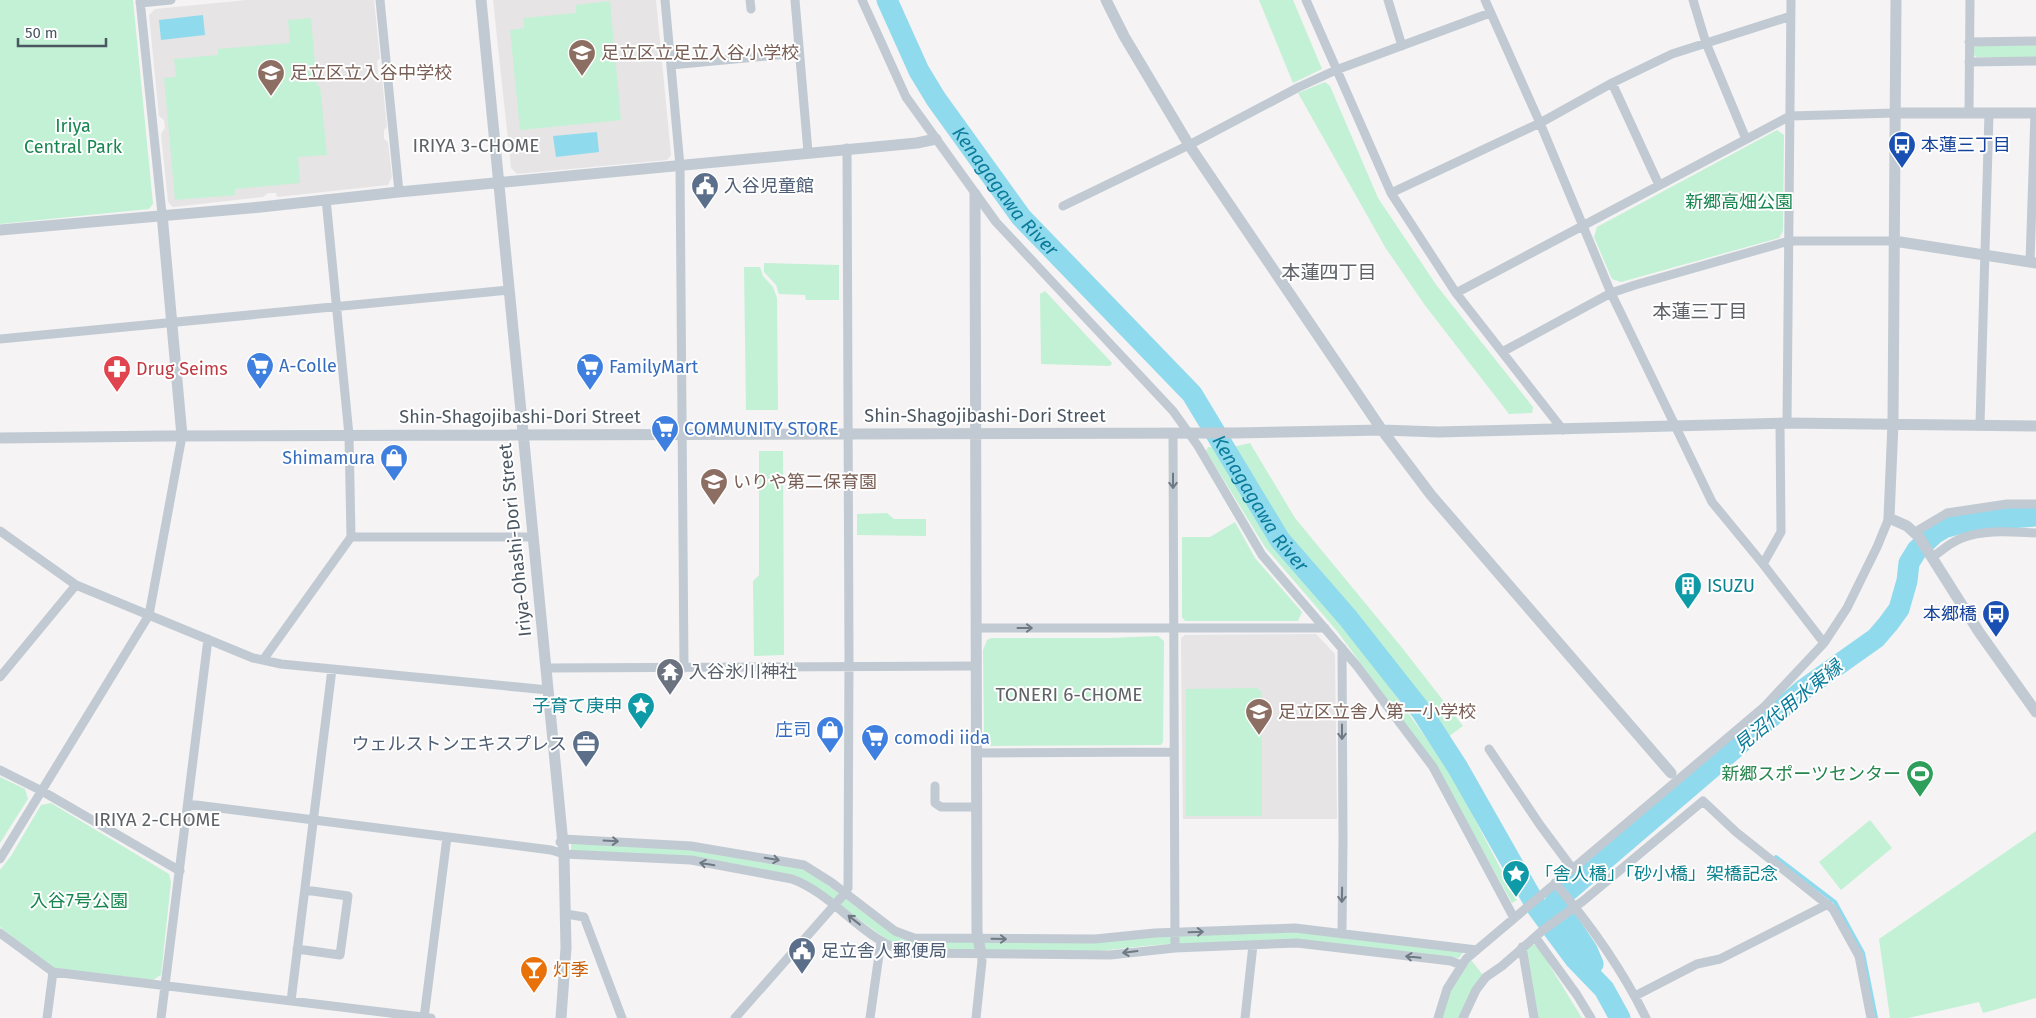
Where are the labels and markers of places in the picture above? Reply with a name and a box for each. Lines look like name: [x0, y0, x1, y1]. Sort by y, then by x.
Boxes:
school or university icon: 足立区立足立入谷小学校: [567, 38, 597, 77]
place label: 足立区立足立入谷小学校: [601, 42, 799, 64]
school or university icon: 足立区立入谷中学校: [256, 58, 286, 97]
place label: 足立区立入谷中学校: [290, 62, 452, 84]
bus stop icon: 本蓮三丁目: [1887, 130, 1917, 169]
place label: 本蓮三丁目: [1921, 134, 2011, 156]
public building icon: 入谷児童館: [690, 171, 720, 210]
place label: 入谷児童館: [724, 175, 814, 197]
supermarket icon: A-Colle: [245, 351, 275, 390]
supermarket icon: FamilyMart: [575, 352, 605, 391]
pharmacy icon: Drug Seims: [102, 354, 132, 393]
place label: A-Colle: [279, 355, 337, 377]
place label: FamilyMart: [609, 356, 699, 378]
place label: Drug Seims: [136, 358, 228, 380]
supermarket icon: COMMUNITY STORE: [650, 414, 680, 453]
place label: COMMUNITY STORE: [684, 418, 839, 440]
shop icon: Shimamura: [379, 443, 409, 482]
place label: Shimamura: [282, 447, 375, 469]
school or university icon: いりや第二保育園: [699, 467, 729, 506]
place label: いりや第二保育園: [733, 471, 877, 493]
building icon: ISUZU: [1673, 571, 1703, 610]
place label: ISUZU: [1707, 575, 1755, 597]
bus stop icon: 本郷橋: [1981, 599, 2011, 638]
place label: 本郷橋: [1923, 603, 1977, 625]
temple icon: 入谷氷川神社: [655, 657, 685, 696]
place label: 入谷氷川神社: [689, 661, 797, 683]
place icon: 子育て庚申: [626, 691, 656, 730]
place label: 子育て庚申: [532, 695, 622, 717]
school or university icon: 足立区立舎人第一小学校: [1244, 697, 1274, 736]
place label: 足立区立舎人第一小学校: [1278, 701, 1476, 723]
shop icon: 庄司: [815, 715, 845, 754]
place label: 庄司: [775, 719, 811, 741]
supermarket icon: comodi iida: [860, 723, 890, 762]
place label: comodi iida: [894, 727, 990, 749]
office icon: ウェルストンエキスプレス: [571, 729, 601, 768]
place label: ウェルストンエキスプレス: [352, 733, 567, 755]
sports icon: 新郷スポーツセンター: [1905, 759, 1935, 798]
place label: 新郷スポーツセンター: [1721, 763, 1901, 785]
place icon: 「舎人橋」「砂小橋」架橋記念: [1501, 859, 1531, 898]
place label: 「舎人橋」「砂小橋」架橋記念: [1535, 863, 1778, 885]
public building icon: 足立舎人郵便局: [787, 936, 817, 975]
place label: 足立舎人郵便局: [821, 940, 947, 962]
bar icon: 灯季: [519, 955, 549, 994]
place label: 灯季: [553, 959, 589, 981]

